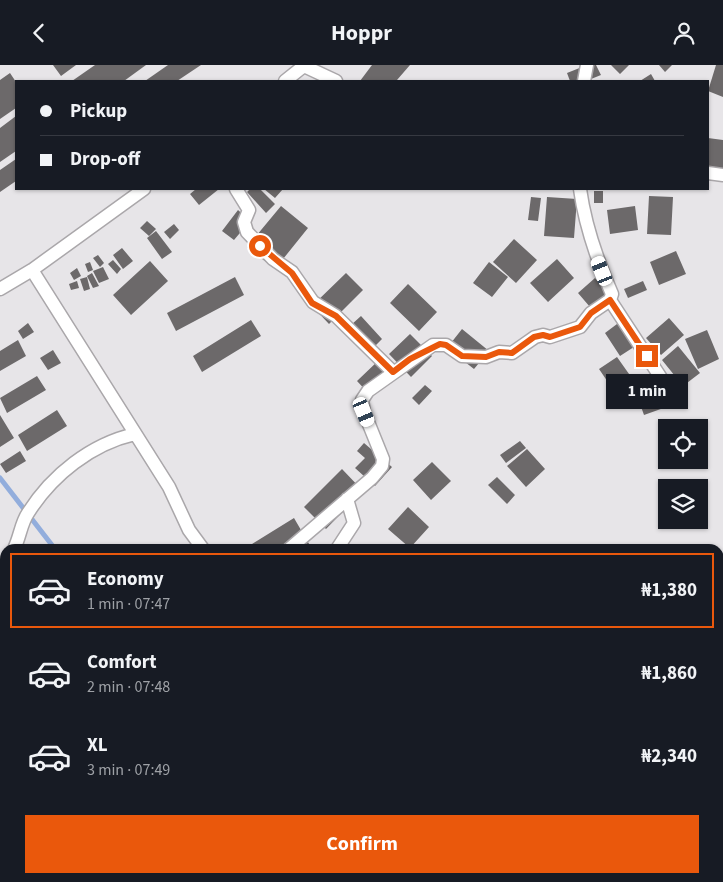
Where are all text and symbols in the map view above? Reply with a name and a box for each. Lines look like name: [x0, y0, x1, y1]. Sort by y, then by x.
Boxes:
text: Hoppr: [331, 17, 392, 49]
icon: back: [25, 19, 53, 47]
icon: person: [670, 19, 698, 47]
text: Pickup: [70, 98, 127, 125]
text: Drop-off: [70, 146, 140, 173]
route start: [249, 235, 271, 257]
car: [589, 254, 614, 288]
route end: [636, 345, 658, 367]
callout: 1 min: [606, 373, 688, 409]
text: 1 min: [628, 380, 666, 402]
car: [351, 395, 376, 429]
map controls: [658, 419, 708, 529]
button: locate: [658, 419, 708, 469]
button: layers: [658, 479, 708, 529]
text: Economy: [87, 566, 164, 593]
icon: car: [27, 568, 72, 613]
text: ₦1,380: [641, 577, 697, 604]
text: 1 min · 07:47: [87, 593, 170, 615]
text: Comfort: [87, 649, 157, 676]
icon: car: [27, 651, 72, 696]
text: ₦1,860: [641, 660, 697, 687]
text: 2 min · 07:48: [87, 676, 170, 698]
text: XL: [87, 732, 108, 759]
icon: car: [27, 734, 72, 779]
text: ₦2,340: [641, 743, 697, 770]
text: 3 min · 07:49: [87, 759, 170, 781]
button: Confirm: [25, 815, 699, 873]

